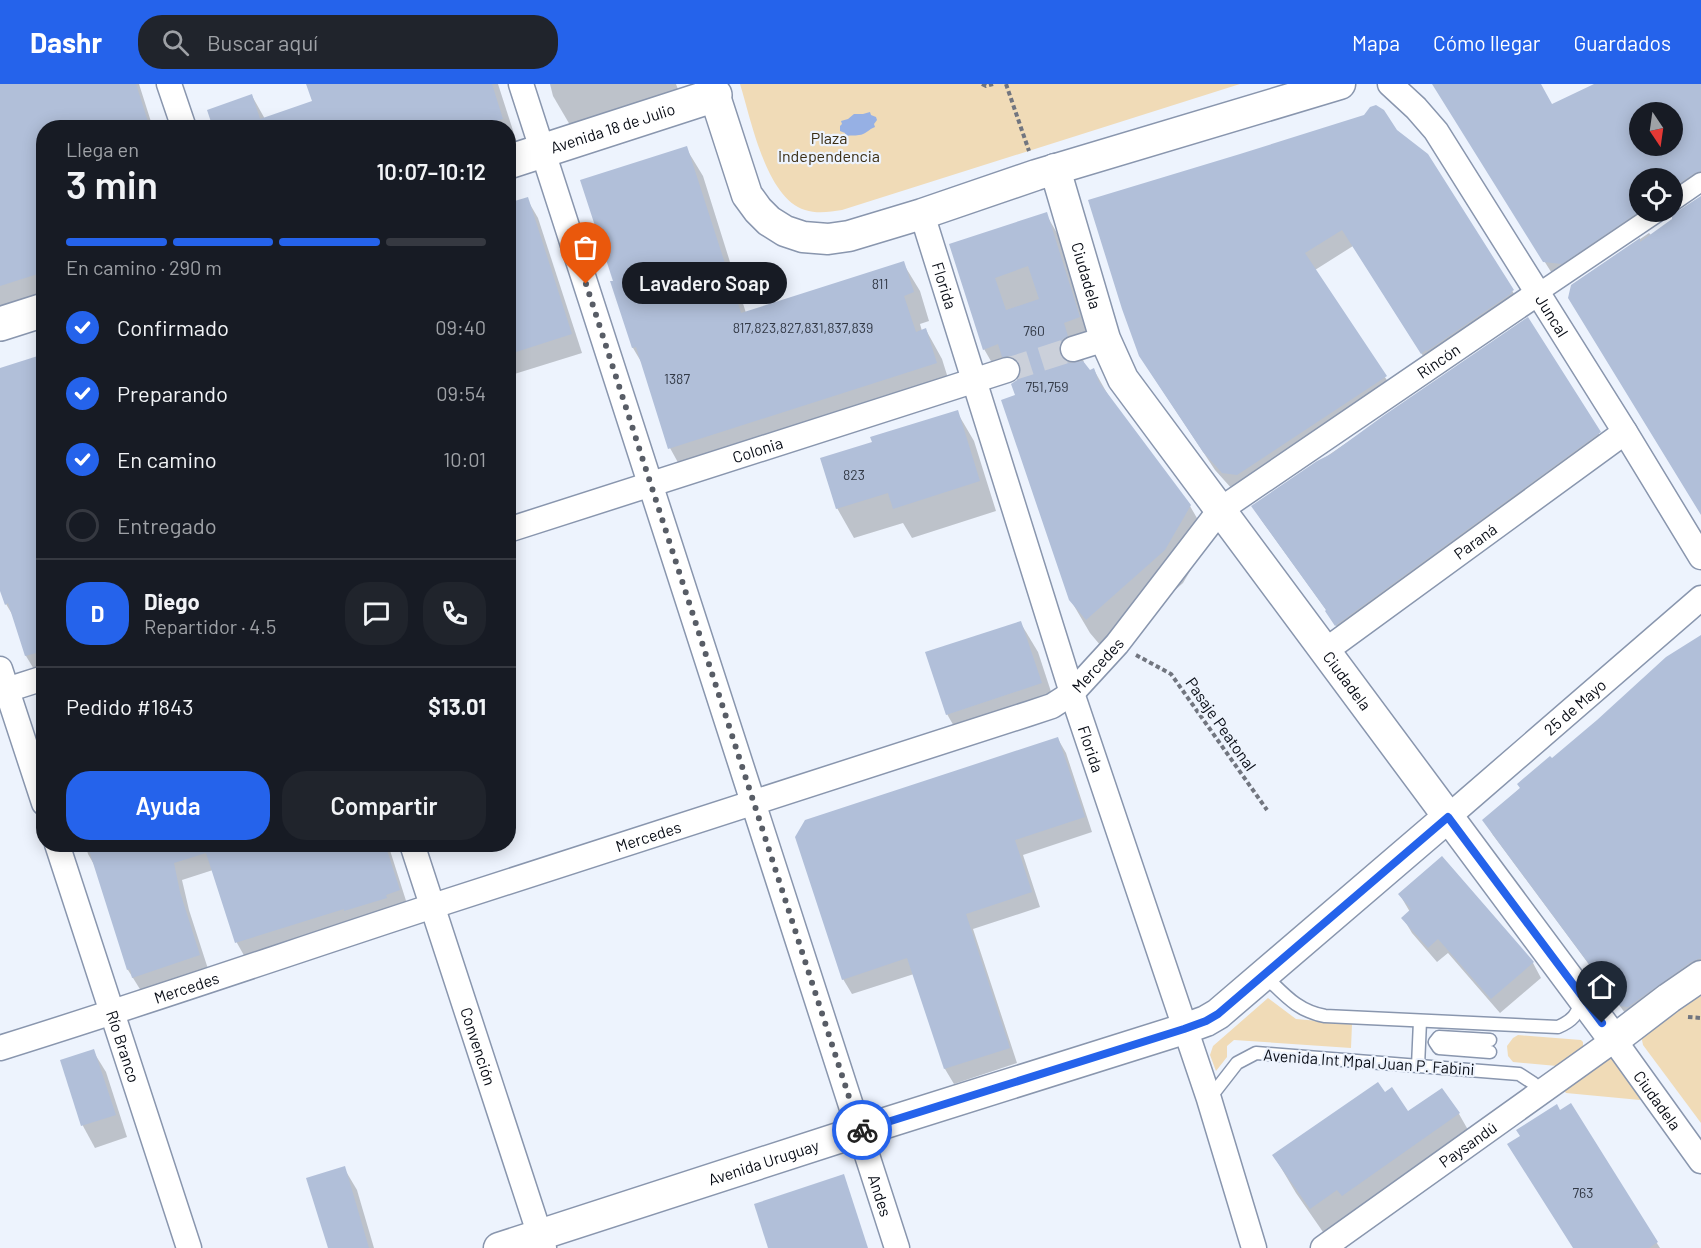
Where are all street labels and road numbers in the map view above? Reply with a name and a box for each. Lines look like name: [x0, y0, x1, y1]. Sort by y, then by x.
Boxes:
street label: Avenida 18 de Julio: [548, 99, 677, 157]
street label: Ciudadela: [1068, 240, 1106, 311]
street label: Florida: [929, 260, 961, 311]
street label: Juncal: [1532, 291, 1573, 340]
street label: Rincón: [1413, 339, 1463, 382]
street label: Colonia: [730, 433, 785, 466]
street label: Paraná: [1450, 519, 1500, 563]
street label: Mercedes: [1068, 634, 1127, 696]
street label: Ciudadela: [1320, 647, 1376, 714]
street label: Pasaje Peatonal: [1182, 673, 1261, 774]
street label: 25 de Mayo: [1540, 675, 1610, 739]
street label: Florida: [1075, 723, 1108, 775]
street label: Mercedes: [613, 817, 683, 855]
street label: Mercedes: [151, 968, 221, 1007]
street label: Convención: [457, 1005, 500, 1088]
street label: Río Branco: [103, 1008, 144, 1085]
street label: Avenida Int Mpal Juan P. Fabini: [1263, 1045, 1475, 1078]
street label: Ciudadela: [1630, 1067, 1685, 1133]
street label: Paysandú: [1435, 1117, 1500, 1171]
street label: Avenida Uruguay: [705, 1135, 822, 1189]
street label: Andes: [865, 1172, 896, 1219]

